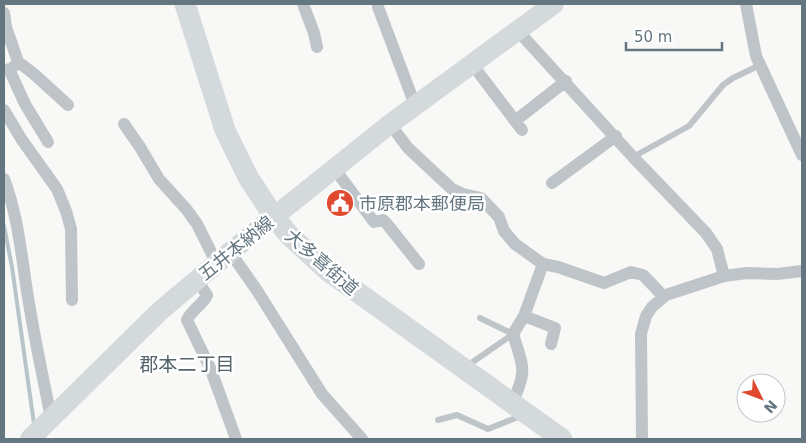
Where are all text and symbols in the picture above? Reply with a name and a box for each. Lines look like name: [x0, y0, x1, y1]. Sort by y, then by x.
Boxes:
scale bar: [626, 20, 722, 52]
text: 50 m: [634, 28, 672, 46]
public building icon: 市原郡本郵便局: [325, 188, 355, 218]
place label: 市原郡本郵便局: [359, 193, 485, 214]
street label: 五井本納線: [194, 212, 278, 284]
street label: 大多喜街道: [281, 225, 363, 299]
district label: 郡本二丁目: [139, 353, 235, 375]
north arrow: [736, 373, 786, 423]
text: N: [761, 397, 781, 416]

